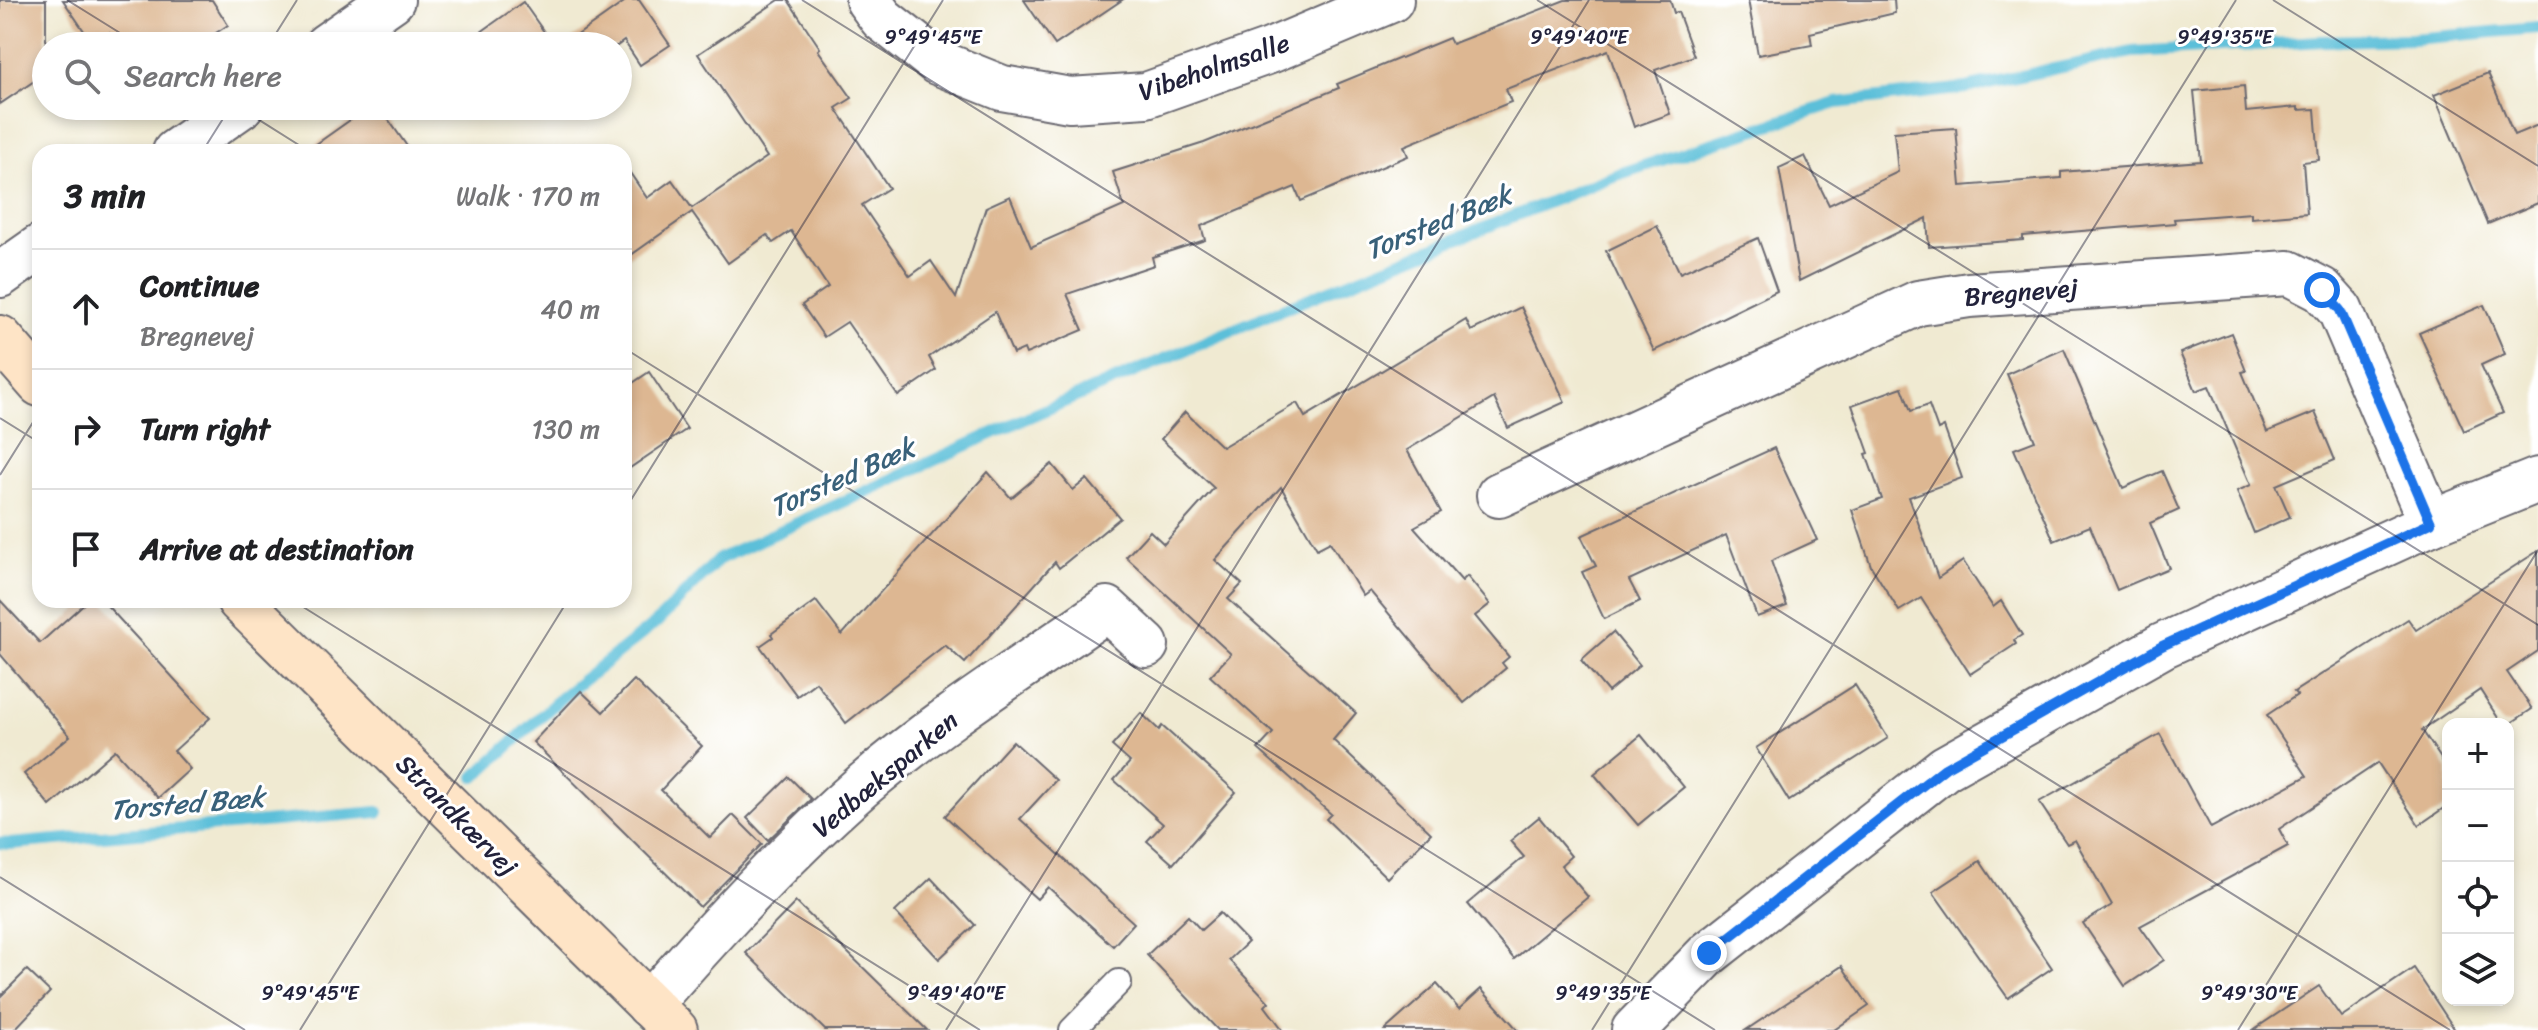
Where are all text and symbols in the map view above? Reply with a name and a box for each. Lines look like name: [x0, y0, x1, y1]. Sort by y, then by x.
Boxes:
text: 9°49'45"E: [884, 20, 983, 55]
street label: Vibeholmsalle: [1132, 20, 1296, 114]
text: 9°49'40"E: [1530, 20, 1630, 55]
text: 9°49'35"E: [2177, 20, 2275, 55]
search box: [32, 32, 632, 120]
text: Search here: [124, 49, 282, 103]
icon: search: [60, 54, 104, 98]
text: 3 min: [64, 166, 145, 226]
water label: Torsted Bæk: [1357, 170, 1522, 274]
text: Walk · 170 m: [456, 173, 600, 219]
text: Continue: [140, 259, 259, 313]
street label: Bregnevej: [1962, 264, 2080, 320]
route start: [2304, 272, 2340, 308]
text: 40 m: [541, 286, 600, 332]
icon: ahead: [64, 287, 108, 331]
text: Bregnevej: [140, 313, 254, 359]
text: Turn right: [140, 402, 270, 456]
text: 130 m: [531, 406, 600, 452]
icon: right: [64, 407, 108, 451]
water label: Torsted Bæk: [762, 422, 926, 531]
text: Arrive at destination: [140, 522, 414, 576]
icon: arrive: [64, 527, 108, 571]
street label: Vedbæksparken: [801, 699, 969, 849]
map controls: [2442, 718, 2514, 1006]
button: +: [2442, 718, 2514, 790]
street label: Strandkærvej: [385, 743, 530, 888]
water label: Torsted Bæk: [108, 772, 269, 835]
button: −: [2442, 790, 2514, 862]
button: locate: [2442, 862, 2514, 934]
button: layers: [2442, 934, 2514, 1006]
route end: [1691, 935, 1727, 971]
text: 9°49'45"E: [261, 976, 360, 1011]
text: 9°49'40"E: [907, 976, 1007, 1011]
text: 9°49'35"E: [1555, 976, 1653, 1011]
text: 9°49'30"E: [2201, 976, 2299, 1011]

